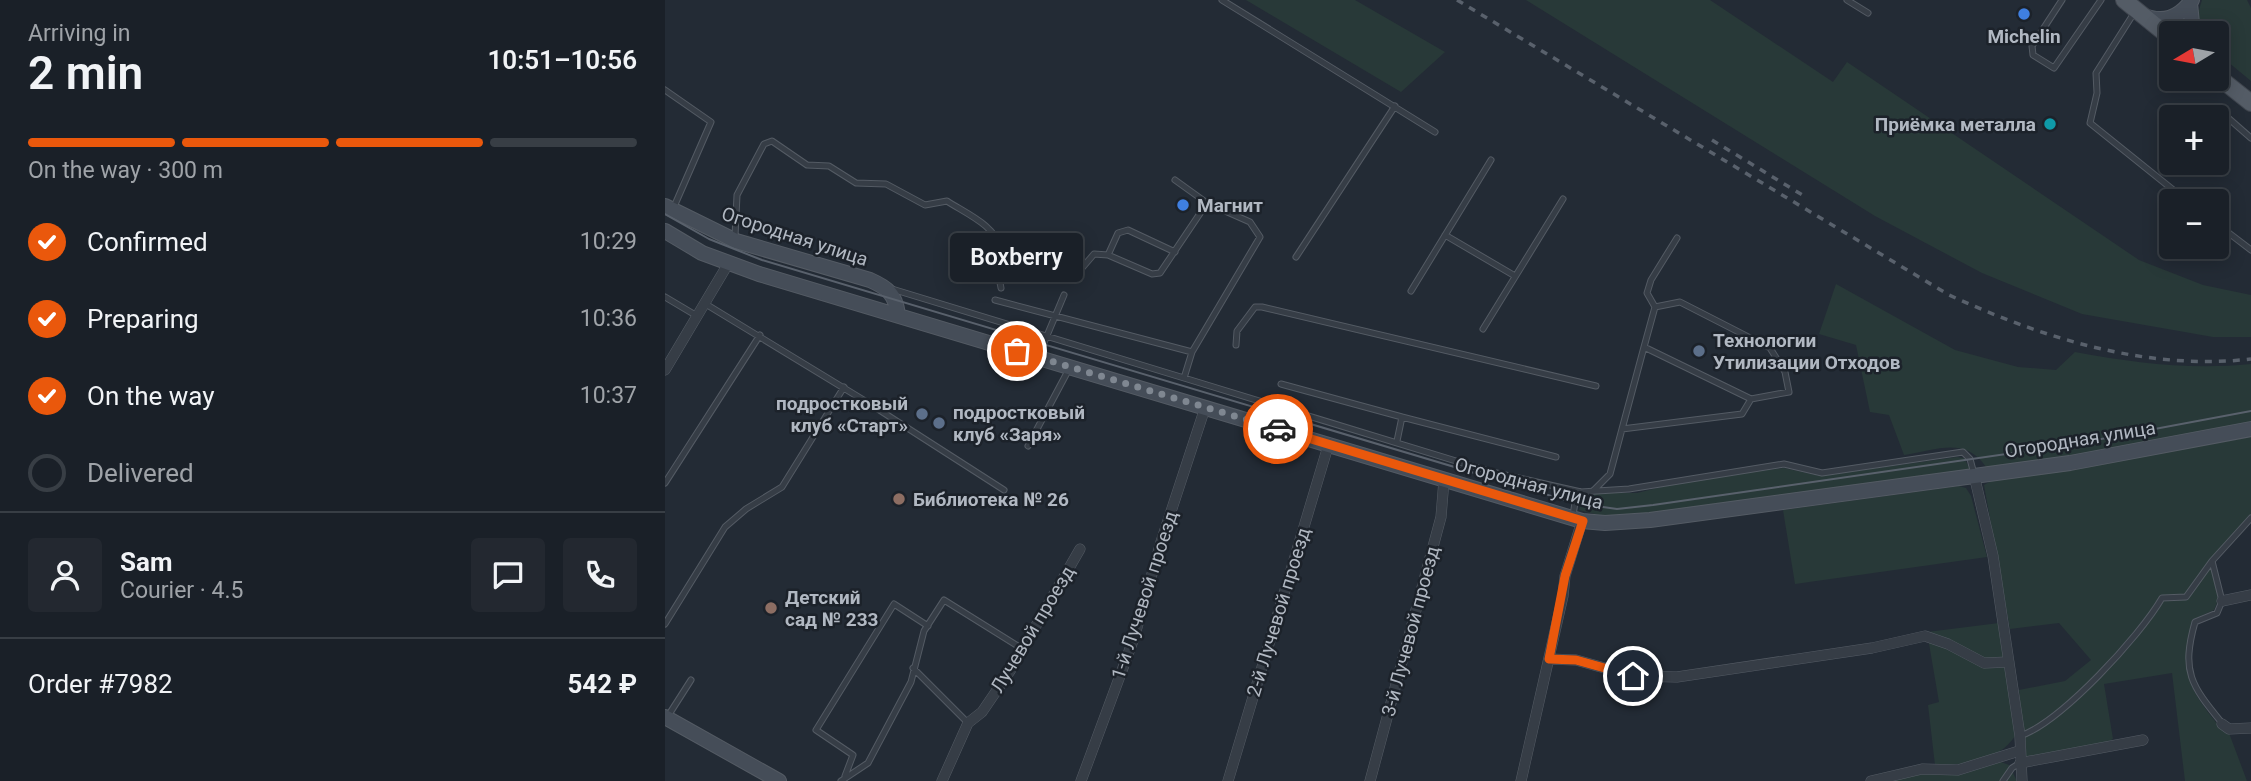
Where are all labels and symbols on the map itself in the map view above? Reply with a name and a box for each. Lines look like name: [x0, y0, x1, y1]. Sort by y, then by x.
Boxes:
marker: Michelin: [2016, 6, 2032, 22]
north arrow: [2159, 21, 2229, 91]
place label: Michelin: [1987, 25, 2061, 48]
place label: Приёмка металла: [1875, 113, 2036, 136]
marker: Приёмка металла: [2042, 116, 2058, 132]
place label: Магнит: [1197, 194, 1263, 217]
marker: Магнит: [1175, 197, 1191, 213]
street label: Огородная улица: [719, 202, 871, 271]
callout: Boxberry: [951, 232, 1083, 281]
pin: [987, 321, 1047, 381]
place label: Технологии Утилизации Отходов: [1713, 329, 1901, 374]
marker: Технологии Утилизации Отходов: [1691, 343, 1707, 359]
place label: подростковый клуб «Старт»: [776, 392, 908, 437]
courier: [1243, 394, 1313, 464]
place label: подростковый клуб «Заря»: [953, 401, 1085, 446]
marker: подростковый клуб «Старт»: [914, 406, 930, 422]
marker: подростковый клуб «Заря»: [931, 415, 947, 431]
street label: Огородная улица: [2003, 416, 2157, 463]
street label: Огородная улица: [1452, 453, 1606, 514]
place label: Библиотека № 26: [913, 488, 1069, 511]
marker: Библиотека № 26: [891, 491, 907, 507]
street label: 1-й Лучевой проезд: [1106, 508, 1183, 682]
street label: 2-й Лучевой проезд: [1242, 525, 1315, 699]
street label: 3-й Лучевой проезд: [1377, 543, 1444, 719]
street label: Лучевой проезд: [986, 562, 1079, 697]
place label: Детский сад № 233: [785, 586, 878, 631]
marker: Детский сад № 233: [763, 600, 779, 616]
pin: [1603, 646, 1663, 706]

